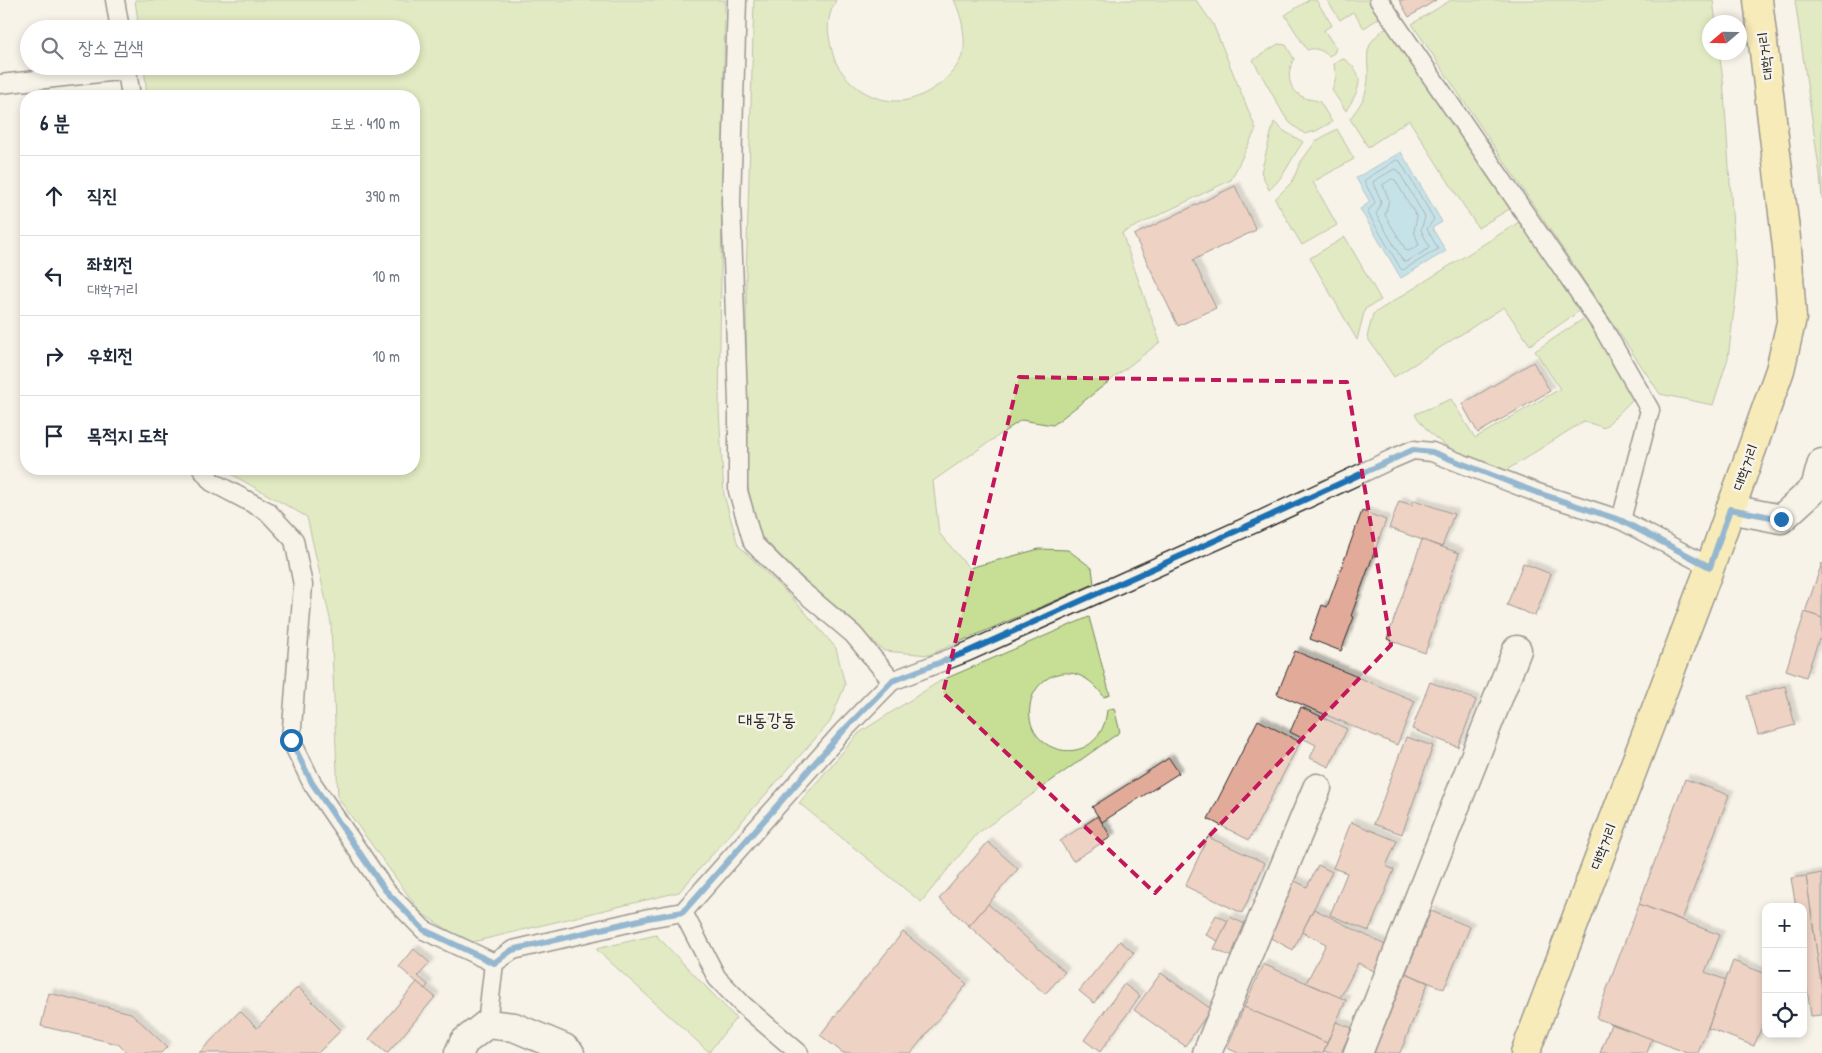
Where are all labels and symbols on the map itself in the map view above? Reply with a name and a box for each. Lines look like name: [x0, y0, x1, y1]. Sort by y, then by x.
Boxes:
north arrow: [1702, 15, 1747, 60]
street label: 대학거리: [1752, 31, 1778, 81]
street label: 대학거리: [1727, 441, 1763, 493]
route end: [1770, 508, 1793, 531]
district label: 대동강동: [738, 707, 796, 732]
route start: [280, 729, 303, 752]
street label: 대학거리: [1585, 820, 1621, 872]

